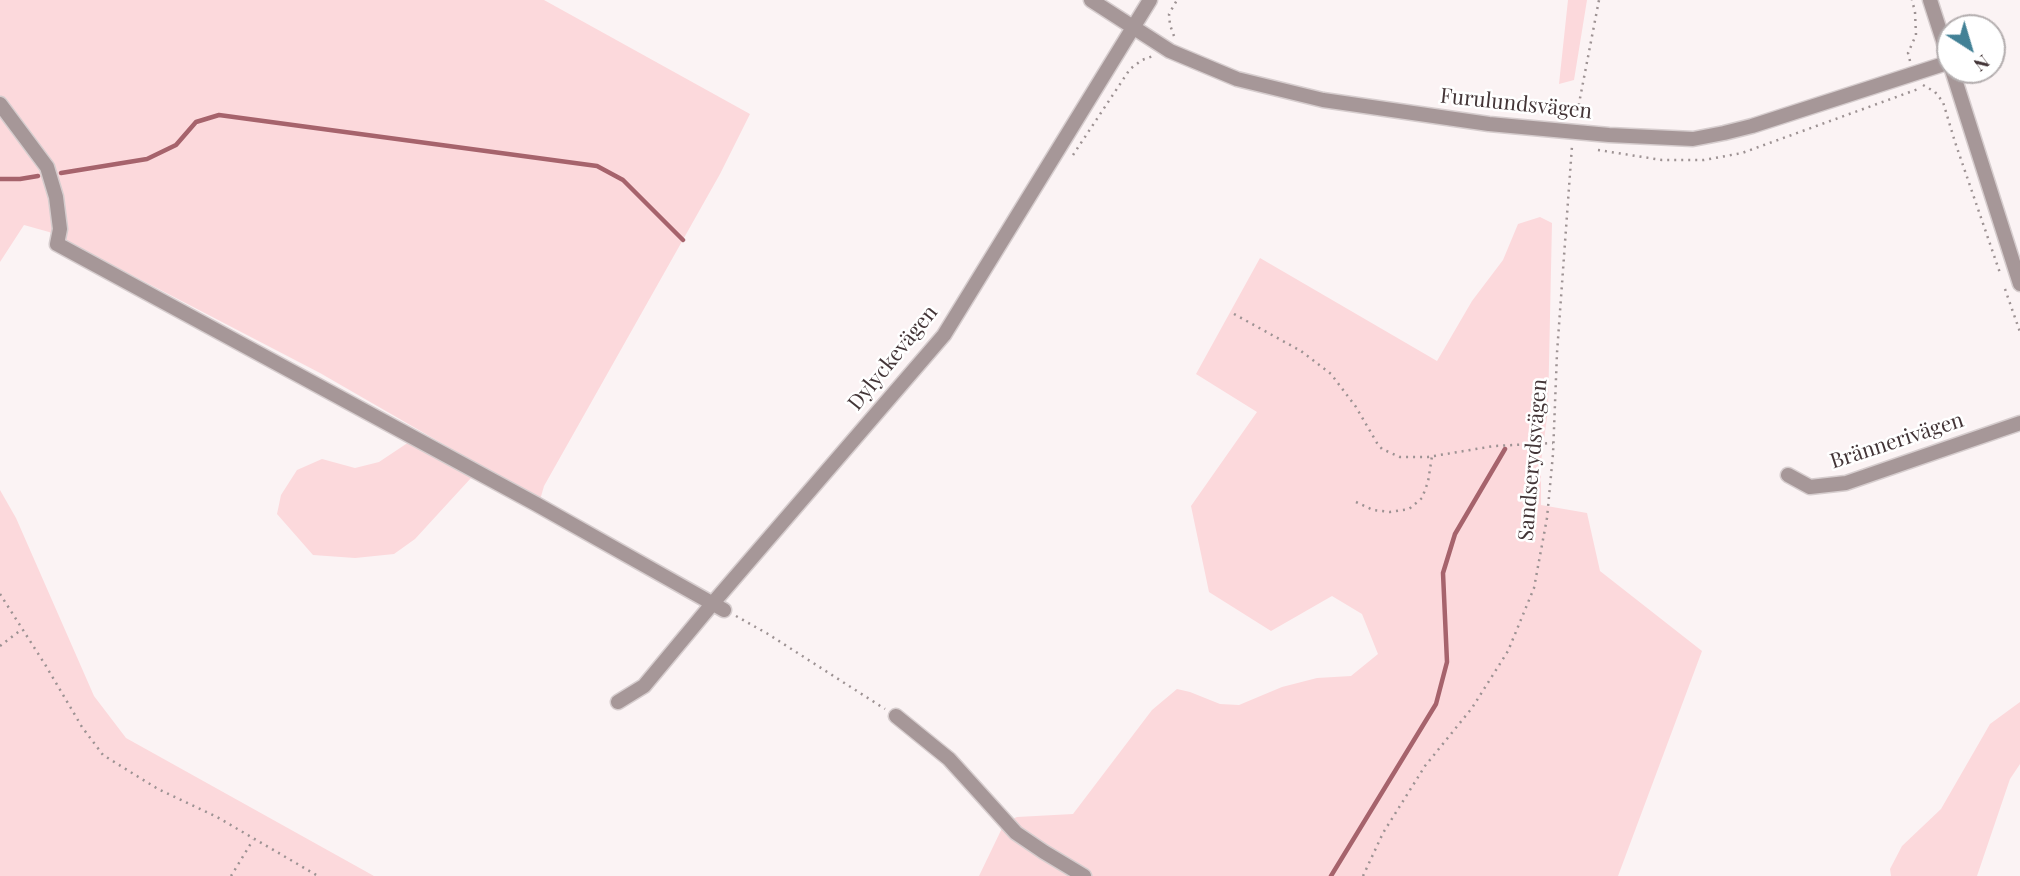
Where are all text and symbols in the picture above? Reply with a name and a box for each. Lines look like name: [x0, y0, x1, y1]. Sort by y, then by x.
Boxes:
north arrow: [1936, 14, 2006, 84]
text: N: [1969, 50, 1996, 79]
street label: Furulundsvägen: [1439, 83, 1593, 125]
street label: Dylyckevägen: [843, 300, 943, 416]
street label: Sandserydsvägen: [1513, 378, 1553, 542]
street label: Brännerivägen: [1827, 408, 1967, 474]

